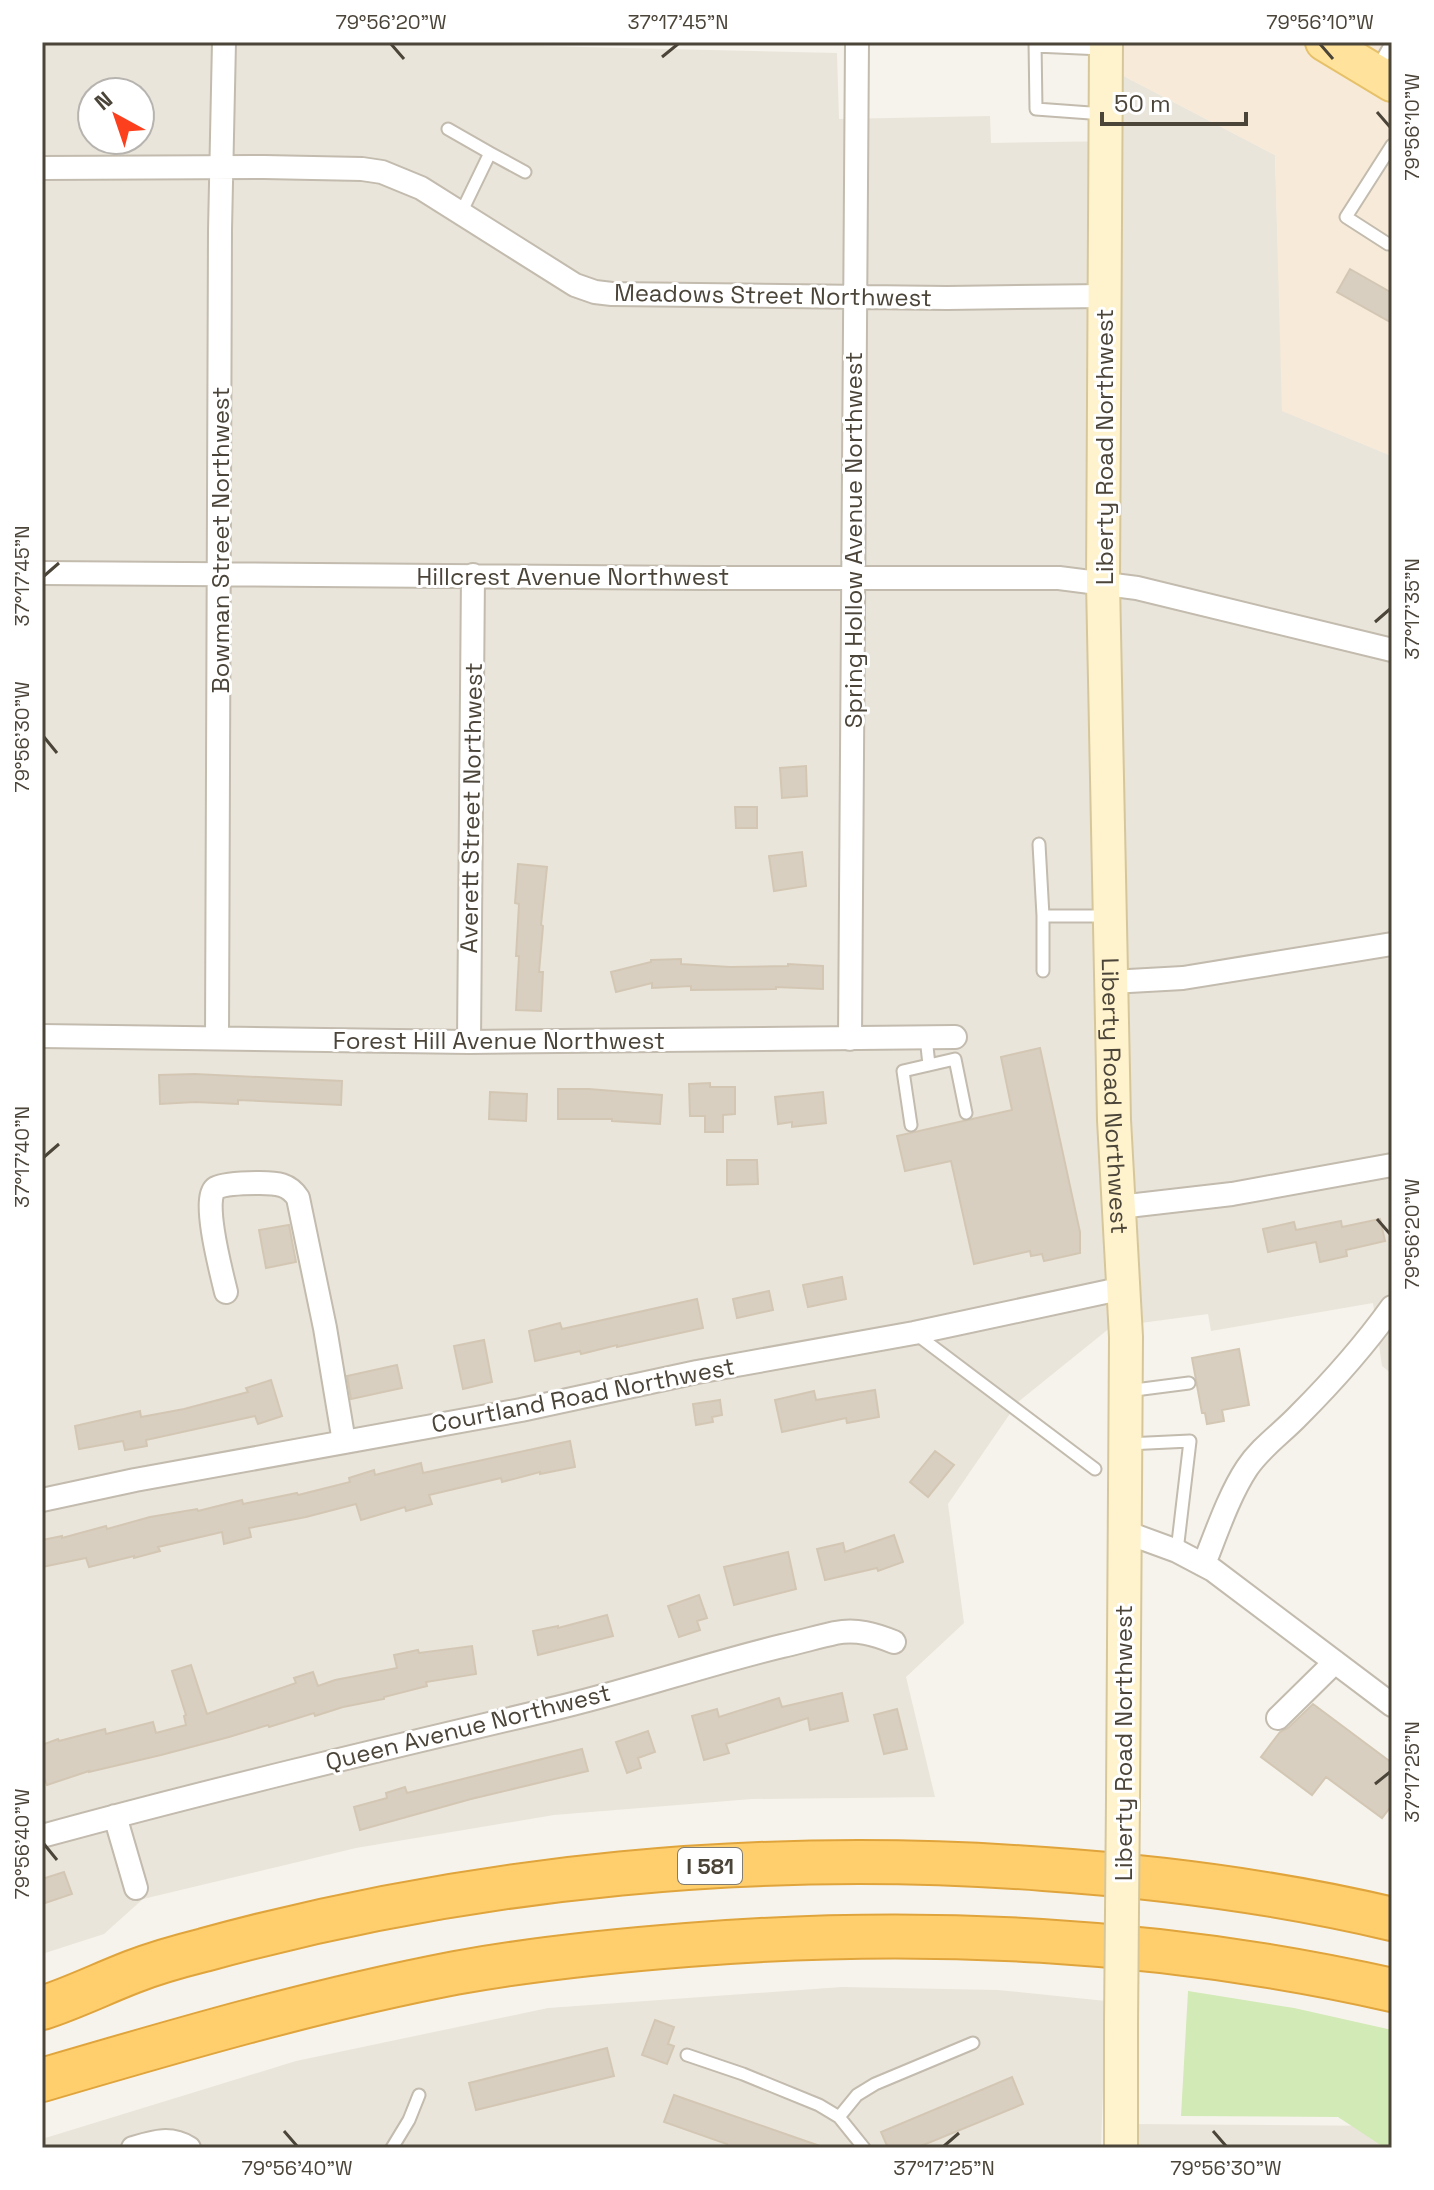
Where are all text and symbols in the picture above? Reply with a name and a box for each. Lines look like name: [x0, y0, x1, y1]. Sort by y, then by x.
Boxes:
text: 79°56'20"W: [335, 9, 447, 35]
text: 37°17'45"N: [627, 9, 729, 35]
text: 79°56'10"W: [1266, 9, 1374, 35]
text: 79°56'10"W: [1399, 73, 1425, 181]
north arrow: [76, 76, 156, 156]
scale bar: [1102, 76, 1246, 126]
text: N: [88, 85, 118, 116]
text: 50 m: [1114, 88, 1171, 119]
street label: Meadows Street Northwest: [614, 277, 932, 313]
street label: Liberty Road Northwest: [1089, 309, 1120, 585]
street label: Spring Hollow Avenue Northwest: [838, 352, 869, 728]
street label: Bowman Street Northwest: [205, 387, 236, 693]
text: 37°17'45"N: [9, 525, 35, 627]
text: 37°17'35"N: [1399, 558, 1425, 660]
street label: Hillcrest Avenue Northwest: [417, 561, 729, 592]
street label: Averett Street Northwest: [453, 662, 489, 954]
text: 79°56'30"W: [9, 681, 35, 793]
street label: Liberty Road Northwest: [1095, 957, 1136, 1235]
street label: Forest Hill Avenue Northwest: [333, 1025, 665, 1056]
text: 37°17'40"N: [9, 1106, 35, 1208]
text: 79°56'20"W: [1399, 1178, 1425, 1290]
street label: Courtland Road Northwest: [429, 1350, 737, 1440]
street label: Liberty Road Northwest: [1108, 1605, 1139, 1881]
street label: Queen Avenue Northwest: [322, 1677, 614, 1777]
text: 37°17'25"N: [1399, 1721, 1425, 1823]
text: 79°56'40"W: [9, 1789, 35, 1899]
road number: I 581: [678, 1848, 742, 1884]
text: 79°56'40"W: [242, 2155, 352, 2181]
text: 37°17'25"N: [893, 2155, 995, 2181]
text: 79°56'30"W: [1170, 2155, 1282, 2181]

